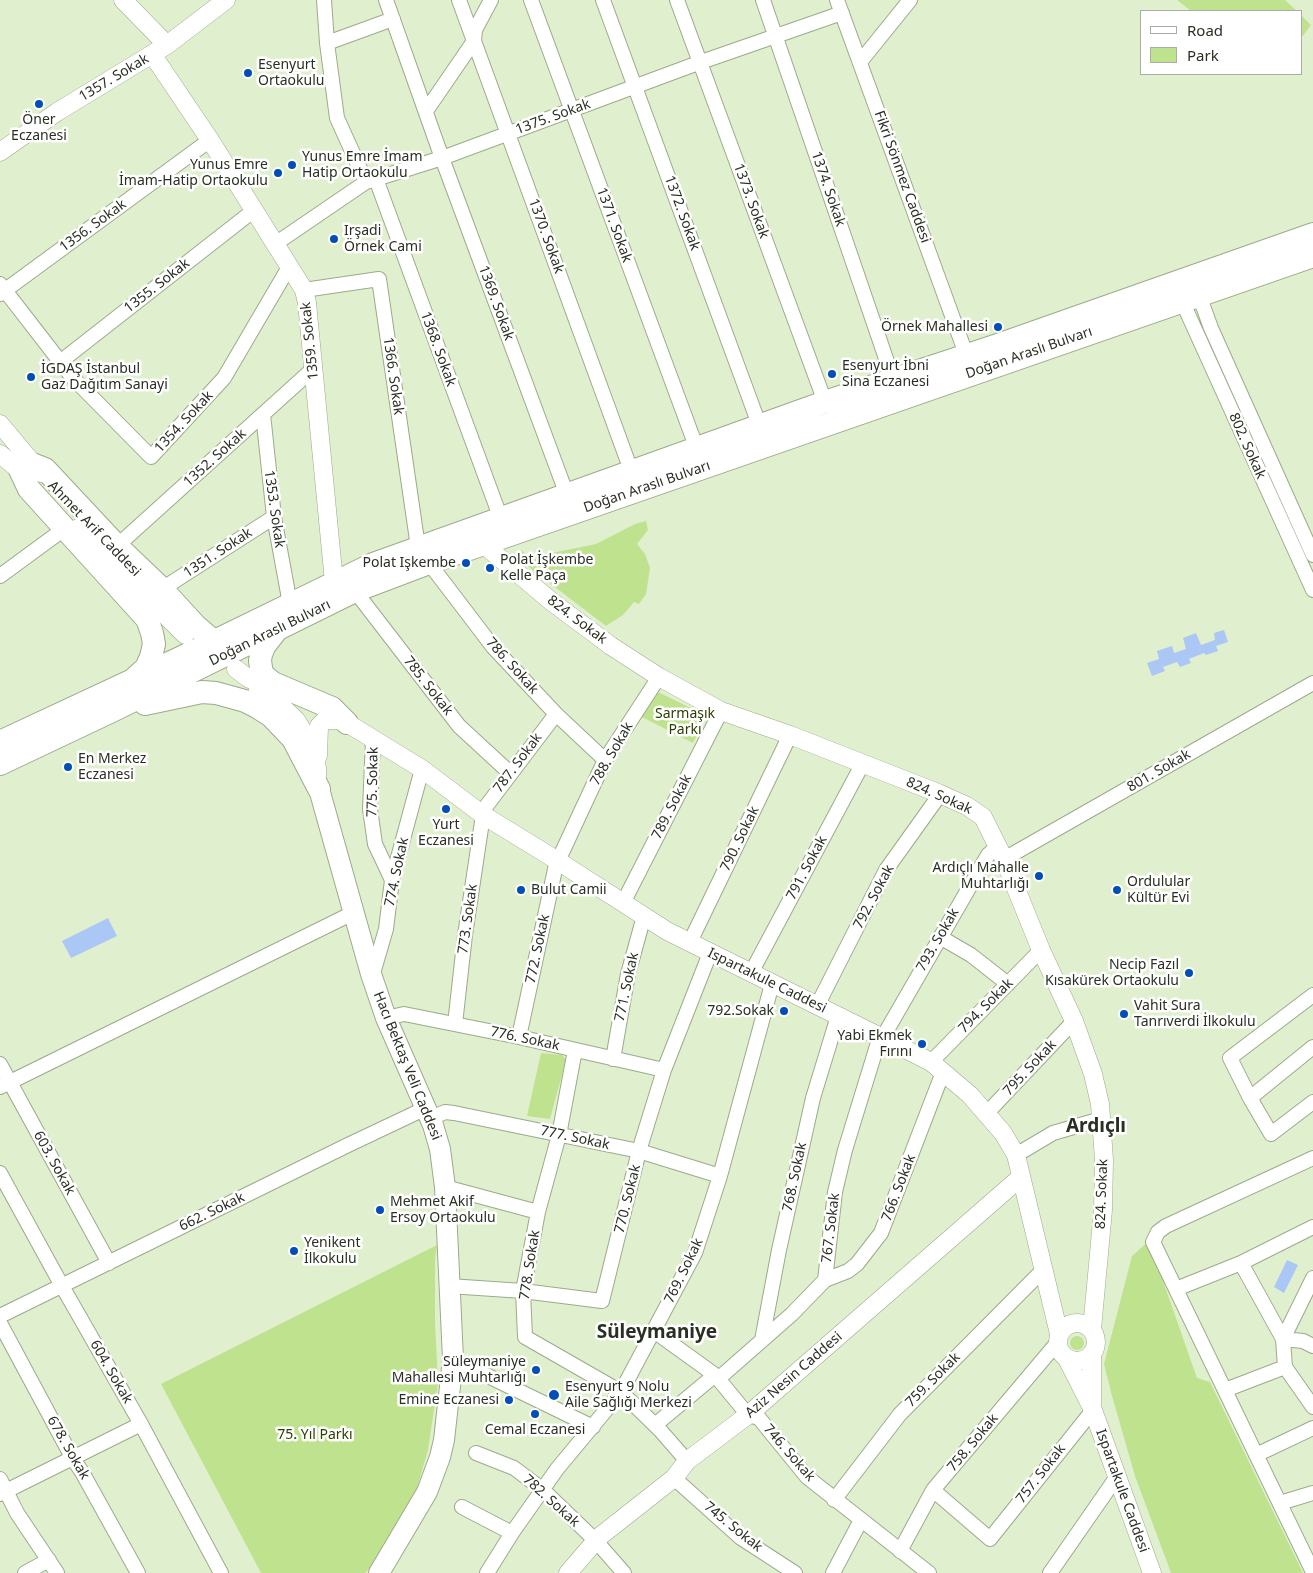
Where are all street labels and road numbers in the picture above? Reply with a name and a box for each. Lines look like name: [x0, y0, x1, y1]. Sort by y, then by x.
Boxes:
street label: 1357. Sokak: [76, 51, 152, 105]
street label: 1375. Sokak: [513, 96, 593, 138]
street label: Fikri Sönmez Caddesi: [870, 109, 934, 245]
street label: 1374. Sokak: [807, 149, 849, 229]
street label: 1373. Sokak: [730, 161, 772, 241]
street label: 1372. Sokak: [661, 173, 703, 253]
street label: 1371. Sokak: [593, 185, 635, 265]
street label: 1356. Sokak: [56, 196, 130, 256]
street label: 1370. Sokak: [525, 196, 567, 276]
street label: 1355. Sokak: [121, 255, 193, 317]
street label: 1369. Sokak: [475, 263, 517, 343]
street label: 1359. Sokak: [298, 301, 322, 381]
street label: 1368. Sokak: [417, 309, 459, 389]
street label: Doğan Araslı Bulvarı: [963, 323, 1095, 383]
street label: 1366. Sokak: [379, 336, 407, 416]
street label: 1354. Sokak: [151, 388, 217, 456]
street label: 802. Sokak: [1225, 410, 1269, 482]
street label: 1352. Sokak: [180, 426, 250, 490]
street label: Doğan Araslı Bulvarı: [581, 457, 713, 517]
street label: 1353. Sokak: [260, 469, 288, 549]
street label: Ahmet Arif Caddesi: [44, 478, 144, 580]
street label: 1351. Sokak: [181, 525, 255, 581]
street label: 824. Sokak: [544, 592, 610, 648]
street label: Doğan Araslı Bulvarı: [207, 596, 333, 670]
street label: 786. Sokak: [482, 634, 542, 698]
street label: 785. Sokak: [400, 653, 456, 719]
street label: 788. Sokak: [587, 719, 637, 789]
street label: 787. Sokak: [490, 730, 546, 796]
street label: 801. Sokak: [1124, 746, 1194, 796]
street label: 775. Sokak: [364, 747, 382, 817]
street label: 789. Sokak: [649, 772, 695, 842]
street label: 824. Sokak: [903, 774, 975, 818]
street label: 790. Sokak: [717, 804, 763, 874]
street label: 791. Sokak: [783, 833, 831, 903]
street label: 774. Sokak: [381, 836, 413, 908]
street label: 792. Sokak: [850, 862, 898, 932]
street label: 773. Sokak: [455, 883, 481, 955]
street label: 793. Sokak: [913, 905, 963, 975]
street label: 772. Sokak: [522, 913, 554, 985]
street label: Ispartakule Caddesi: [705, 945, 829, 1017]
street label: 771. Sokak: [611, 951, 643, 1023]
street label: 794. Sokak: [955, 975, 1017, 1037]
street label: Hacı Bektaş Veli Caddesi: [369, 989, 445, 1143]
street label: 776. Sokak: [489, 1023, 561, 1055]
street label: 795. Sokak: [1000, 1037, 1060, 1099]
street label: 777. Sokak: [539, 1122, 611, 1154]
street label: 603. Sokak: [30, 1128, 78, 1198]
street label: 768. Sokak: [779, 1141, 811, 1213]
street label: 766. Sokak: [879, 1152, 919, 1224]
street label: 824. Sokak: [1092, 1159, 1112, 1229]
street label: 770. Sokak: [611, 1163, 645, 1235]
street label: 662. Sokak: [177, 1189, 247, 1235]
street label: 767. Sokak: [818, 1192, 844, 1264]
street label: 778. Sokak: [516, 1229, 544, 1301]
street label: 769. Sokak: [661, 1236, 707, 1306]
street label: Aziz Nesin Caddesi: [742, 1328, 846, 1422]
street label: 604. Sokak: [86, 1337, 136, 1407]
street label: 759. Sokak: [902, 1349, 964, 1411]
street label: 758. Sokak: [944, 1411, 1002, 1475]
street label: 678. Sokak: [43, 1413, 93, 1483]
street label: 746. Sokak: [760, 1421, 818, 1485]
street label: Ispartakule Caddesi: [1092, 1427, 1152, 1555]
street label: 757. Sokak: [1013, 1441, 1069, 1507]
street label: 782. Sokak: [519, 1471, 583, 1531]
street label: 745. Sokak: [700, 1498, 766, 1556]

